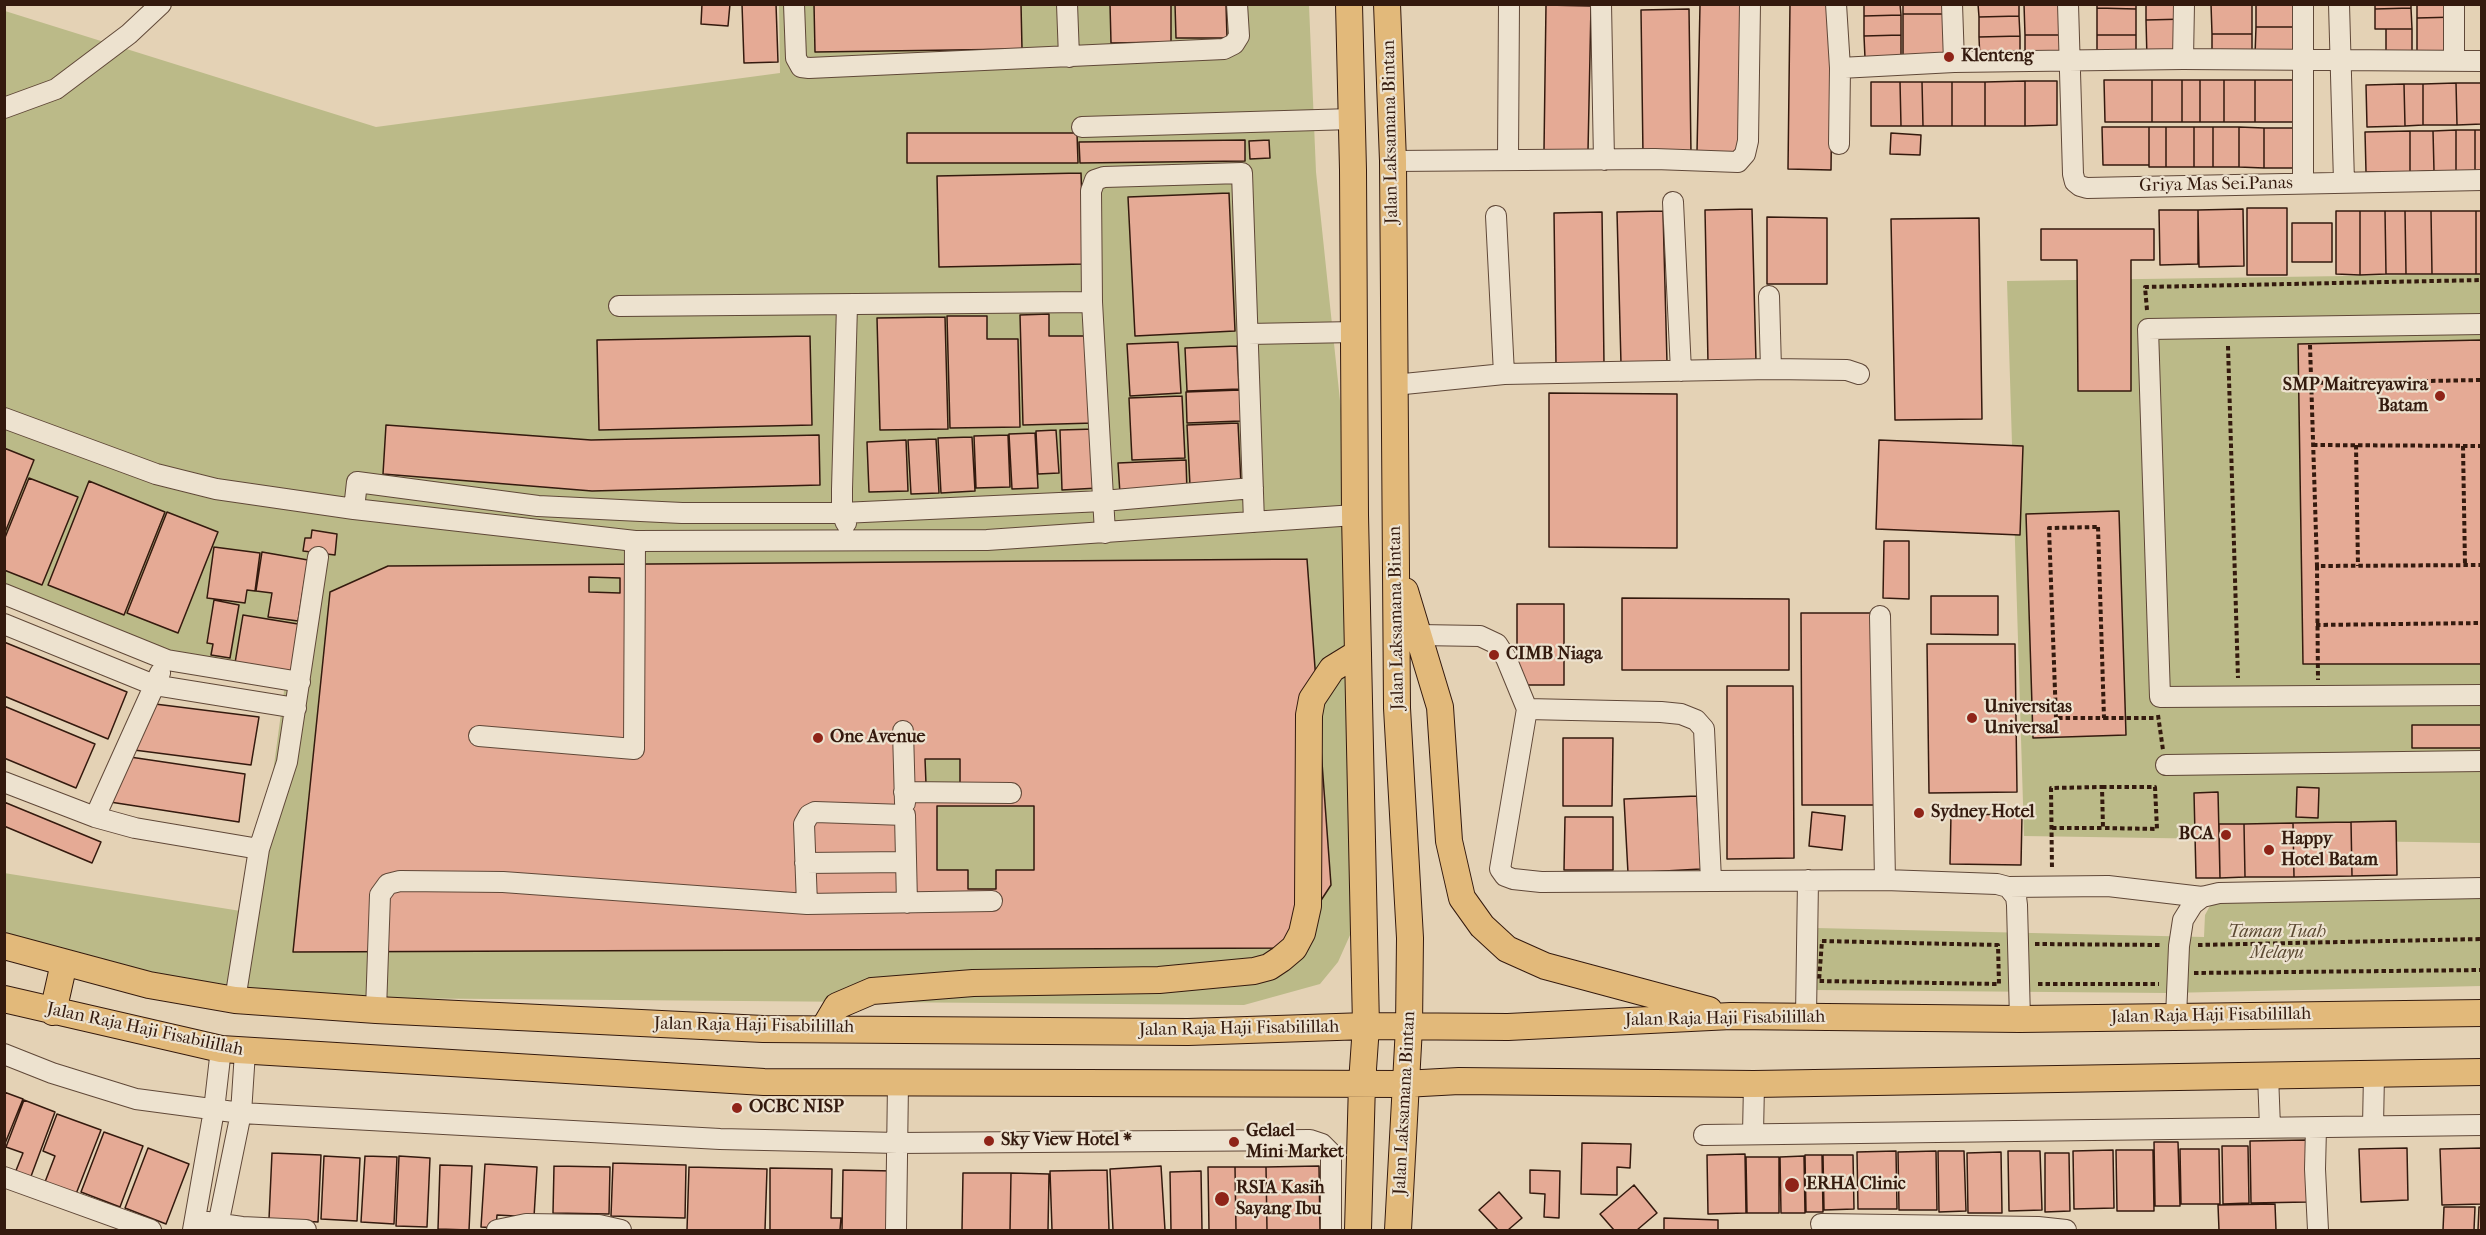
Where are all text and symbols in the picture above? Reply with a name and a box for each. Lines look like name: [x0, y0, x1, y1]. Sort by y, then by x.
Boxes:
street label: Jalan Laksamana Bintan: [1379, 40, 1403, 224]
place label: Klenteng: [1961, 46, 2034, 68]
marker: Klenteng: [1942, 50, 1956, 64]
street label: Griya Mas Sei.Panas: [2139, 173, 2293, 197]
place label: SMP Maitreyawira Batam: [2283, 375, 2428, 418]
marker: SMP Maitreyawira Batam: [2433, 389, 2447, 403]
street label: Jalan Laksamana Bintan: [1385, 526, 1409, 710]
place label: CIMB Niaga: [1506, 644, 1602, 666]
marker: CIMB Niaga: [1487, 648, 1501, 662]
place label: Universitas Universal: [1984, 697, 2072, 740]
marker: Universitas Universal: [1965, 711, 1979, 725]
place label: One Avenue: [830, 727, 925, 749]
marker: One Avenue: [811, 731, 825, 745]
place label: Sydney Hotel: [1931, 802, 2034, 824]
marker: Sydney Hotel: [1912, 806, 1926, 820]
place label: BCA: [2179, 824, 2214, 846]
marker: BCA: [2219, 828, 2233, 842]
place label: Happy Hotel Batam: [2281, 829, 2378, 872]
marker: Happy Hotel Batam: [2262, 843, 2276, 857]
park label: Taman Tuah Melayu: [2228, 922, 2326, 964]
street label: Jalan Raja Haji Fisabilillah: [45, 999, 245, 1061]
street label: Jalan Raja Haji Fisabilillah: [2111, 1003, 2311, 1029]
street label: Jalan Raja Haji Fisabilillah: [1625, 1006, 1825, 1032]
street label: Jalan Laksamana Bintan: [1389, 1010, 1421, 1196]
street label: Jalan Raja Haji Fisabilillah: [654, 1013, 854, 1039]
street label: Jalan Raja Haji Fisabilillah: [1139, 1016, 1339, 1042]
place label: OCBC NISP: [749, 1097, 844, 1119]
marker: OCBC NISP: [730, 1101, 744, 1115]
place label: Gelael Mini Market: [1246, 1121, 1344, 1164]
place label: Sky View Hotel *: [1001, 1130, 1132, 1152]
marker: Sky View Hotel *: [982, 1134, 996, 1148]
marker: Gelael Mini Market: [1227, 1135, 1241, 1149]
place label: ERHA Clinic: [1806, 1174, 1906, 1196]
marker: ERHA Clinic: [1783, 1176, 1801, 1194]
place label: RSIA Kasih Sayang Ibu: [1236, 1178, 1325, 1220]
marker: RSIA Kasih Sayang Ibu: [1213, 1190, 1231, 1208]

